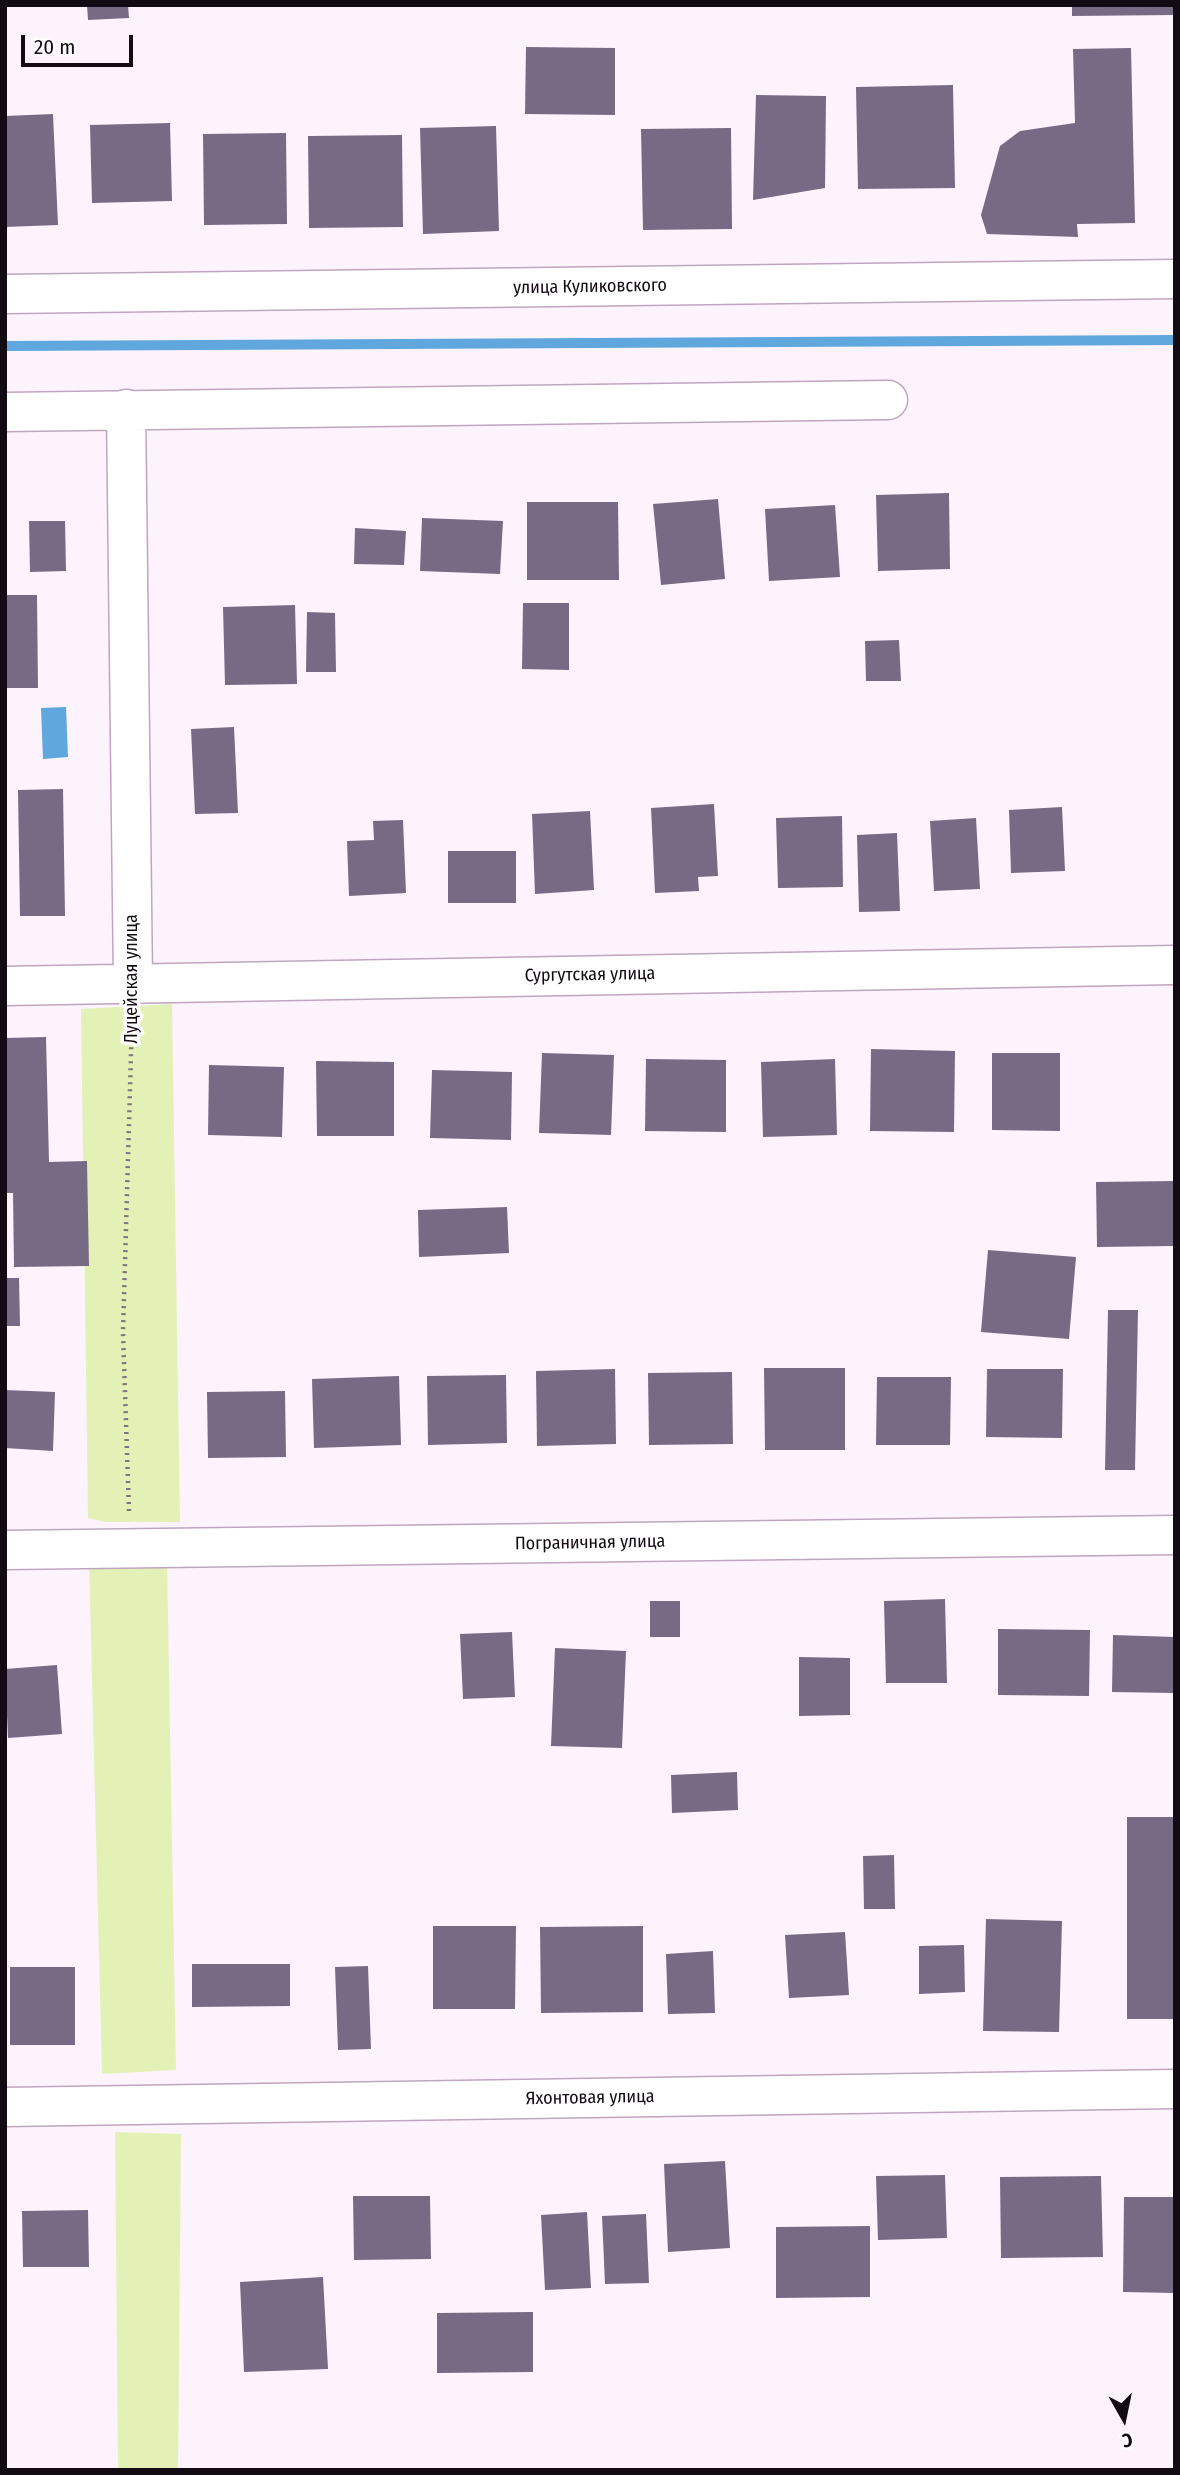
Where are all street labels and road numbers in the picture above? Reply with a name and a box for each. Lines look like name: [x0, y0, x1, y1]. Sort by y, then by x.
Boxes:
street label: улица Куликовского: [513, 275, 667, 299]
street label: Луцейская улица: [121, 914, 143, 1044]
street label: Сургутская улица: [524, 963, 656, 987]
street label: Пограничная улица: [515, 1531, 665, 1555]
street label: Яхонтовая улица: [525, 2086, 655, 2110]

